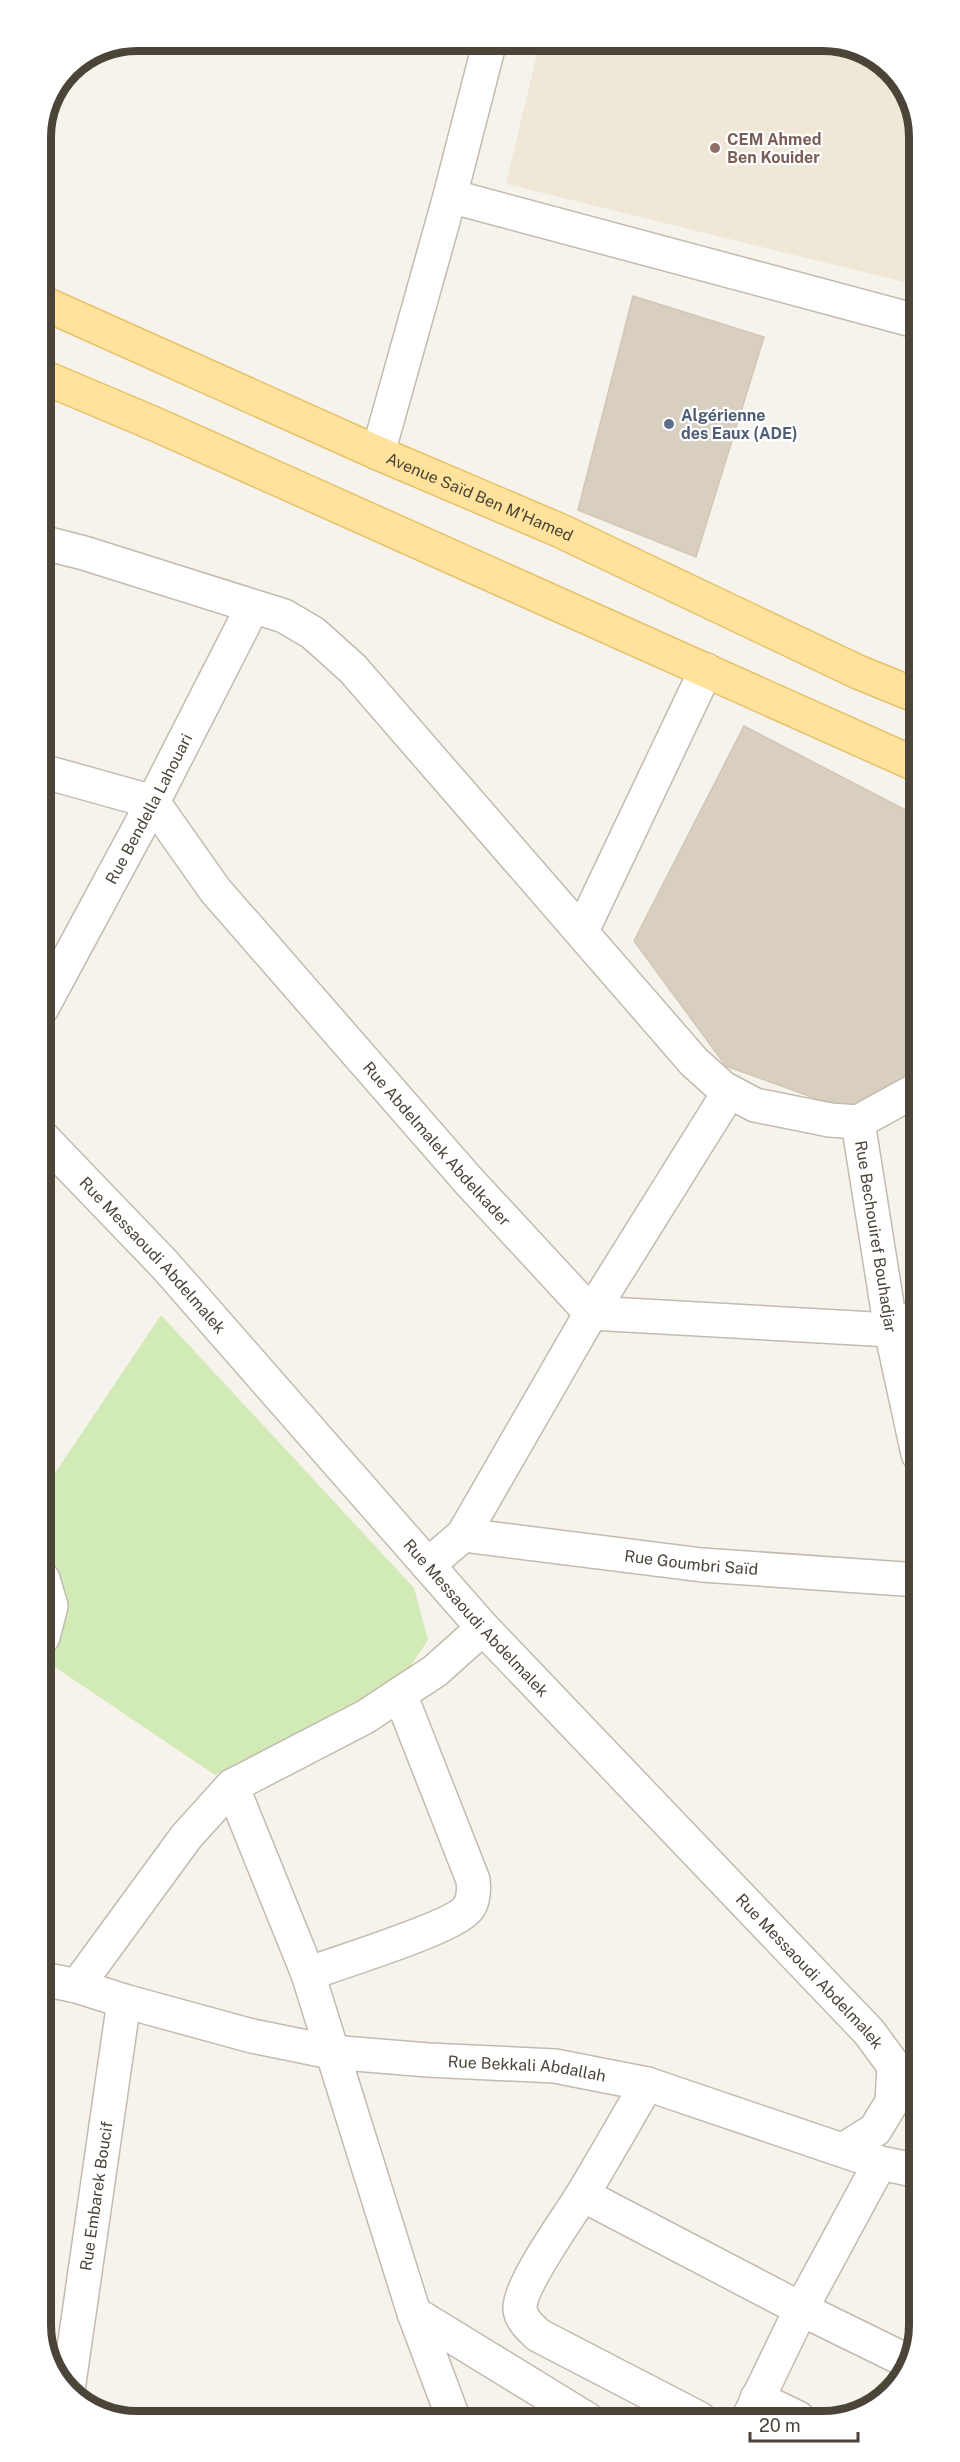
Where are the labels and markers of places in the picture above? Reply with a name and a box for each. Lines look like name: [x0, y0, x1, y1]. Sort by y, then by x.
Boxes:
place label: CEM Ahmed Ben Kouider: [727, 130, 821, 167]
marker: CEM Ahmed Ben Kouider: [708, 141, 722, 155]
place label: Algérienne des Eaux (ADE): [681, 406, 798, 443]
marker: Algérienne des Eaux (ADE): [662, 417, 676, 431]

